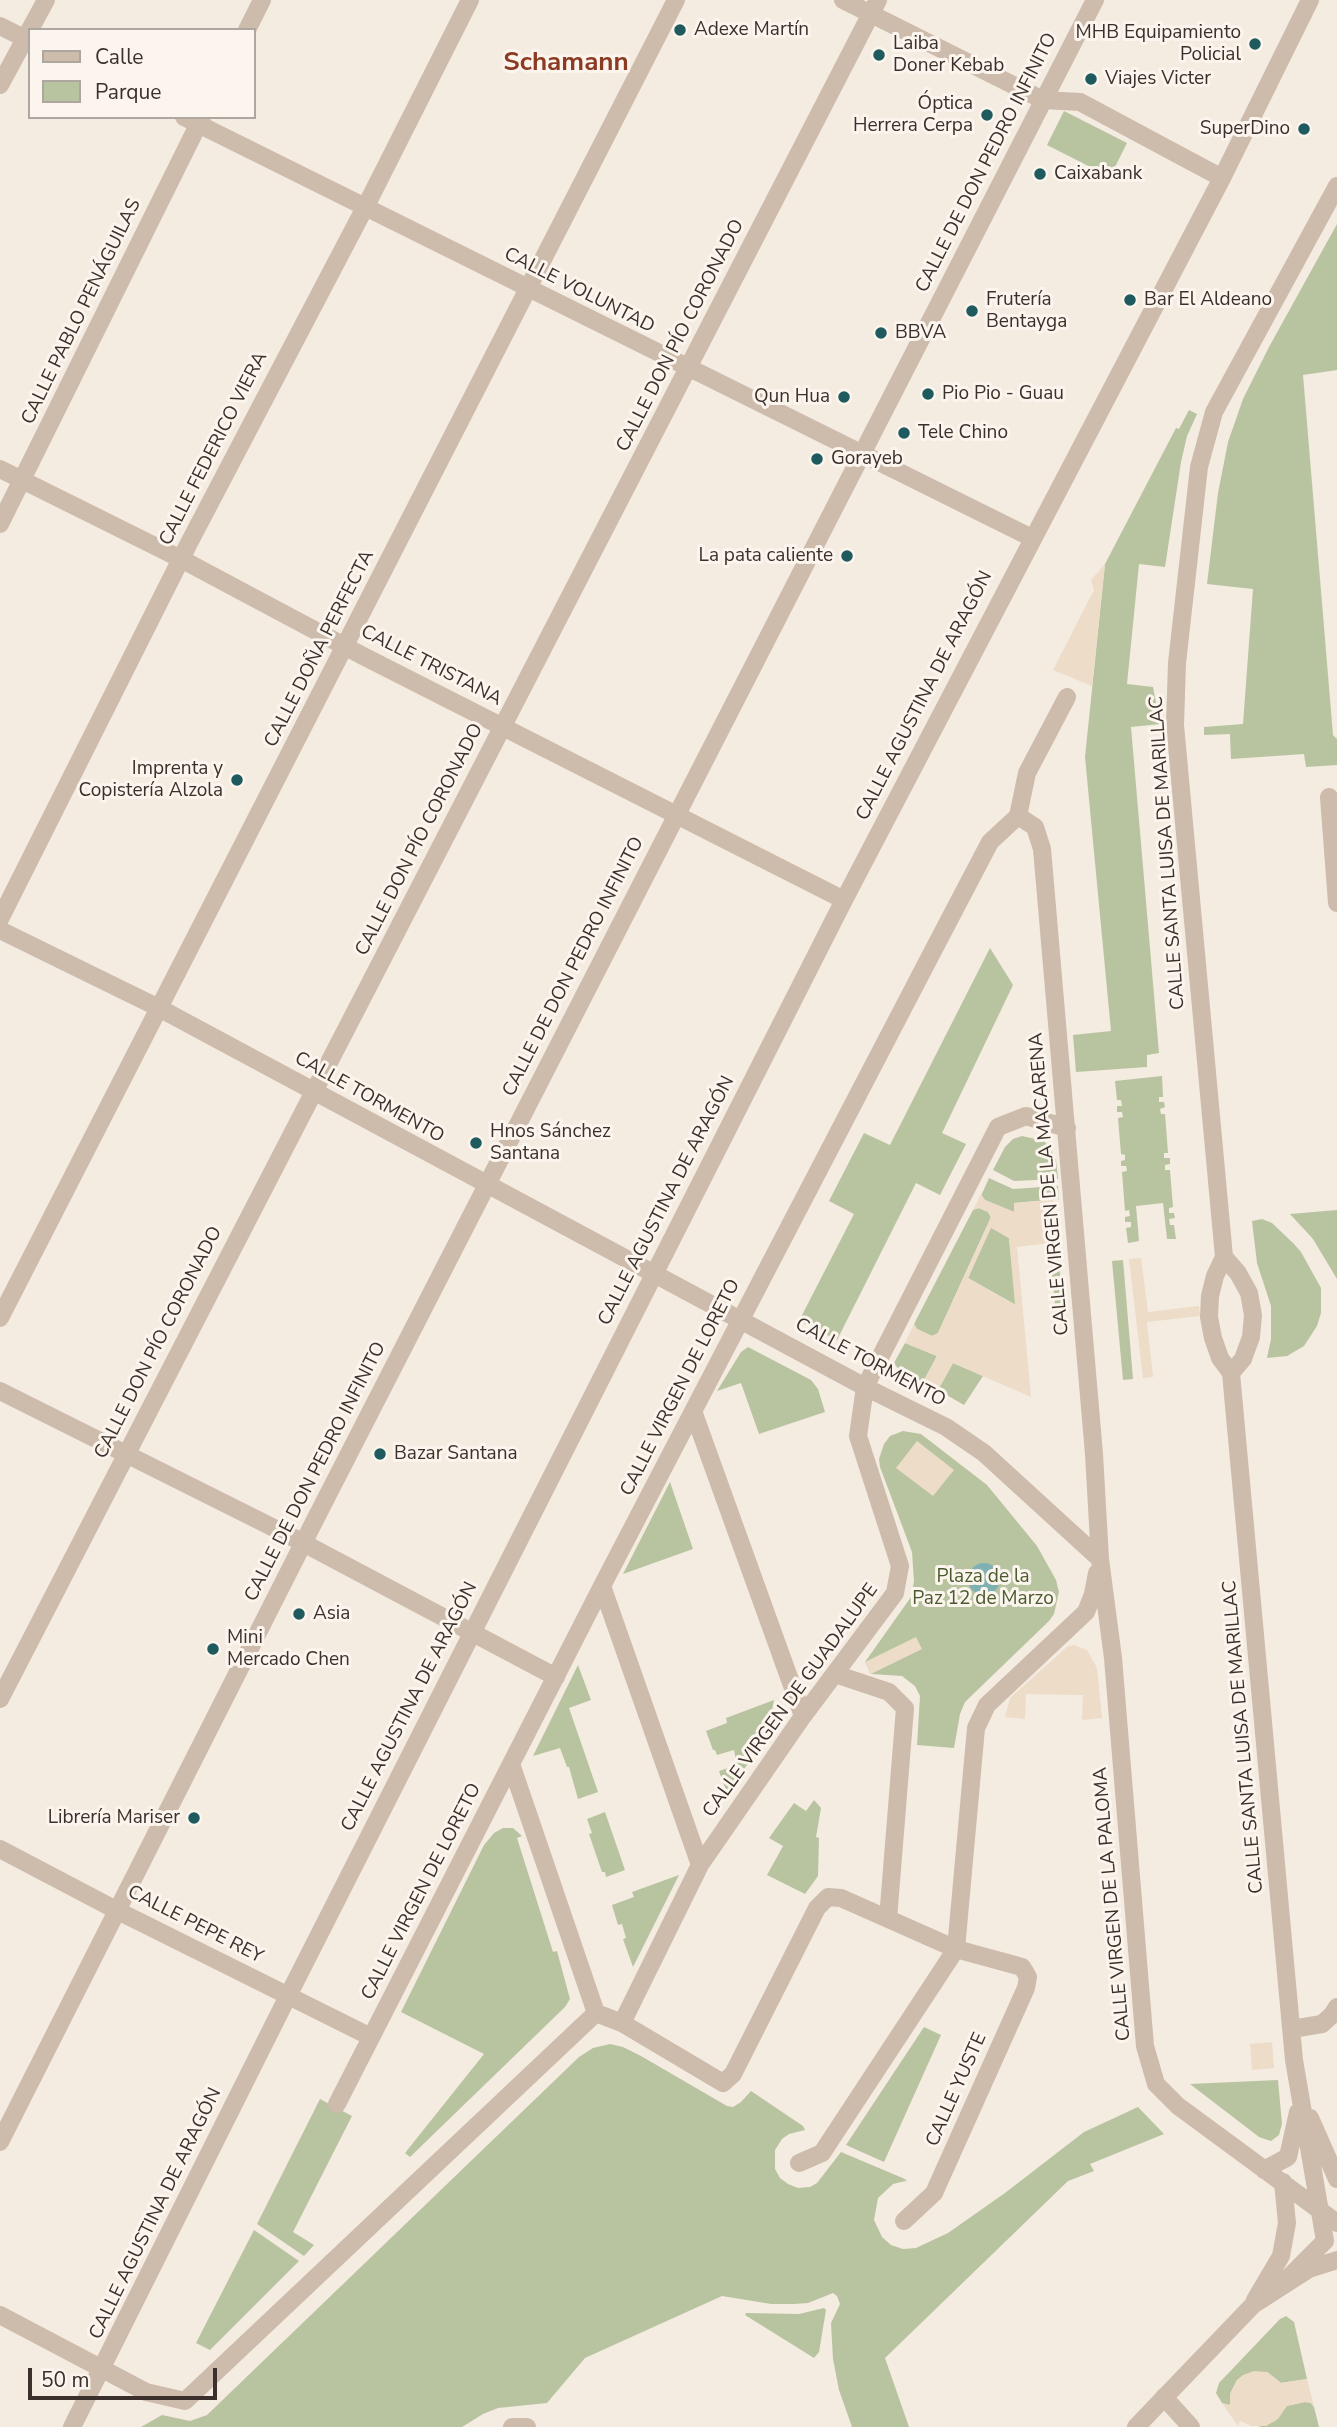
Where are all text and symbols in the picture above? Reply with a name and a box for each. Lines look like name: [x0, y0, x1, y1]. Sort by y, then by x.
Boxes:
place label: Adexe Martín: [694, 19, 809, 41]
marker: Adexe Martín: [672, 22, 688, 38]
place label: MHB Equipamiento Policial: [1076, 22, 1241, 66]
legend: [28, 28, 256, 119]
street label: CALLE DE DON PEDRO INFINITO: [911, 29, 1063, 297]
place label: Laiba Doner Kebab: [893, 33, 1004, 77]
marker: MHB Equipamiento Policial: [1247, 36, 1263, 52]
text: Calle: [95, 43, 143, 71]
marker: Laiba Doner Kebab: [871, 47, 887, 63]
district label: Schamann: [503, 48, 629, 80]
place label: Viajes Victer: [1105, 68, 1211, 90]
marker: Viajes Victer: [1083, 71, 1099, 87]
text: Parque: [95, 78, 162, 106]
place label: Óptica Herrera Cerpa: [853, 93, 973, 137]
marker: Óptica Herrera Cerpa: [979, 107, 995, 123]
place label: SuperDino: [1200, 118, 1290, 140]
marker: SuperDino: [1296, 121, 1312, 137]
place label: Caixabank: [1054, 163, 1142, 185]
marker: Caixabank: [1032, 166, 1048, 182]
street label: CALLE PABLO PENÁGUILAS: [17, 196, 147, 428]
street label: CALLE DON PÍO CORONADO: [612, 216, 750, 456]
street label: CALLE VOLUNTAD: [500, 243, 658, 339]
place label: Frutería Bentayga: [986, 289, 1067, 333]
place label: Bar El Aldeano: [1144, 289, 1272, 311]
marker: Bar El Aldeano: [1122, 292, 1138, 308]
marker: Frutería Bentayga: [964, 303, 980, 319]
place label: BBVA: [895, 322, 946, 344]
marker: BBVA: [873, 325, 889, 341]
street label: CALLE FEDERICO VIERA: [155, 348, 273, 550]
place label: Pio Pio - Guau: [942, 383, 1064, 405]
place label: Qun Hua: [754, 386, 830, 408]
marker: Pio Pio - Guau: [920, 386, 936, 402]
marker: Qun Hua: [836, 389, 852, 405]
place label: Tele Chino: [918, 422, 1008, 444]
marker: Tele Chino: [896, 425, 912, 441]
place label: Gorayeb: [831, 448, 903, 470]
marker: Gorayeb: [809, 451, 825, 467]
place label: La pata caliente: [699, 545, 833, 567]
street label: CALLE DOÑA PERFECTA: [260, 547, 380, 751]
marker: La pata caliente: [839, 548, 855, 564]
street label: CALLE AGUSTINA DE ARAGÓN: [852, 567, 998, 825]
street label: CALLE TRISTANA: [357, 621, 505, 711]
street label: CALLE SANTA LUISA DE MARILLAC: [1146, 695, 1190, 1011]
street label: CALLE DON PÍO CORONADO: [351, 720, 489, 960]
place label: Imprenta y Copistería Alzola: [79, 758, 223, 802]
marker: Imprenta y Copistería Alzola: [229, 772, 245, 788]
street label: CALLE DE DON PEDRO INFINITO: [498, 833, 650, 1101]
street label: CALLE VIRGEN DE LA MACARENA: [1025, 1032, 1075, 1336]
street label: CALLE TORMENTO: [290, 1047, 448, 1149]
street label: CALLE AGUSTINA DE ARAGÓN: [594, 1072, 740, 1330]
place label: Hnos Sánchez Santana: [490, 1121, 611, 1165]
marker: Hnos Sánchez Santana: [468, 1135, 484, 1151]
street label: CALLE DON PÍO CORONADO: [90, 1223, 228, 1463]
street label: CALLE VIRGEN DE LORETO: [616, 1276, 746, 1500]
street label: CALLE TORMENTO: [791, 1314, 949, 1412]
street label: CALLE DE DON PEDRO INFINITO: [240, 1338, 392, 1606]
place label: Bazar Santana: [394, 1443, 517, 1465]
marker: Bazar Santana: [372, 1446, 388, 1462]
park label: Plaza de la Paz 12 de Marzo: [912, 1566, 1054, 1610]
street label: CALLE AGUSTINA DE ARAGÓN: [337, 1578, 483, 1836]
street label: CALLE SANTA LUISA DE MARILLAC: [1219, 1579, 1269, 1895]
street label: CALLE VIRGEN DE GUADALUPE: [699, 1580, 883, 1822]
place label: Asia: [313, 1603, 350, 1625]
marker: Asia: [291, 1606, 307, 1622]
place label: Mini Mercado Chen: [227, 1627, 350, 1671]
marker: Mini Mercado Chen: [205, 1641, 221, 1657]
street label: CALLE VIRGEN DE LA PALOMA: [1090, 1766, 1136, 2042]
street label: CALLE VIRGEN DE LORETO: [357, 1780, 487, 2004]
place label: Librería Mariser: [48, 1807, 180, 1829]
marker: Librería Mariser: [186, 1810, 202, 1826]
street label: CALLE PEPE REY: [123, 1881, 267, 1969]
street label: CALLE YUSTE: [922, 2030, 992, 2150]
street label: CALLE AGUSTINA DE ARAGÓN: [85, 2084, 227, 2344]
scale bar: [32, 2354, 220, 2398]
text: 50 m: [41, 2366, 90, 2394]

